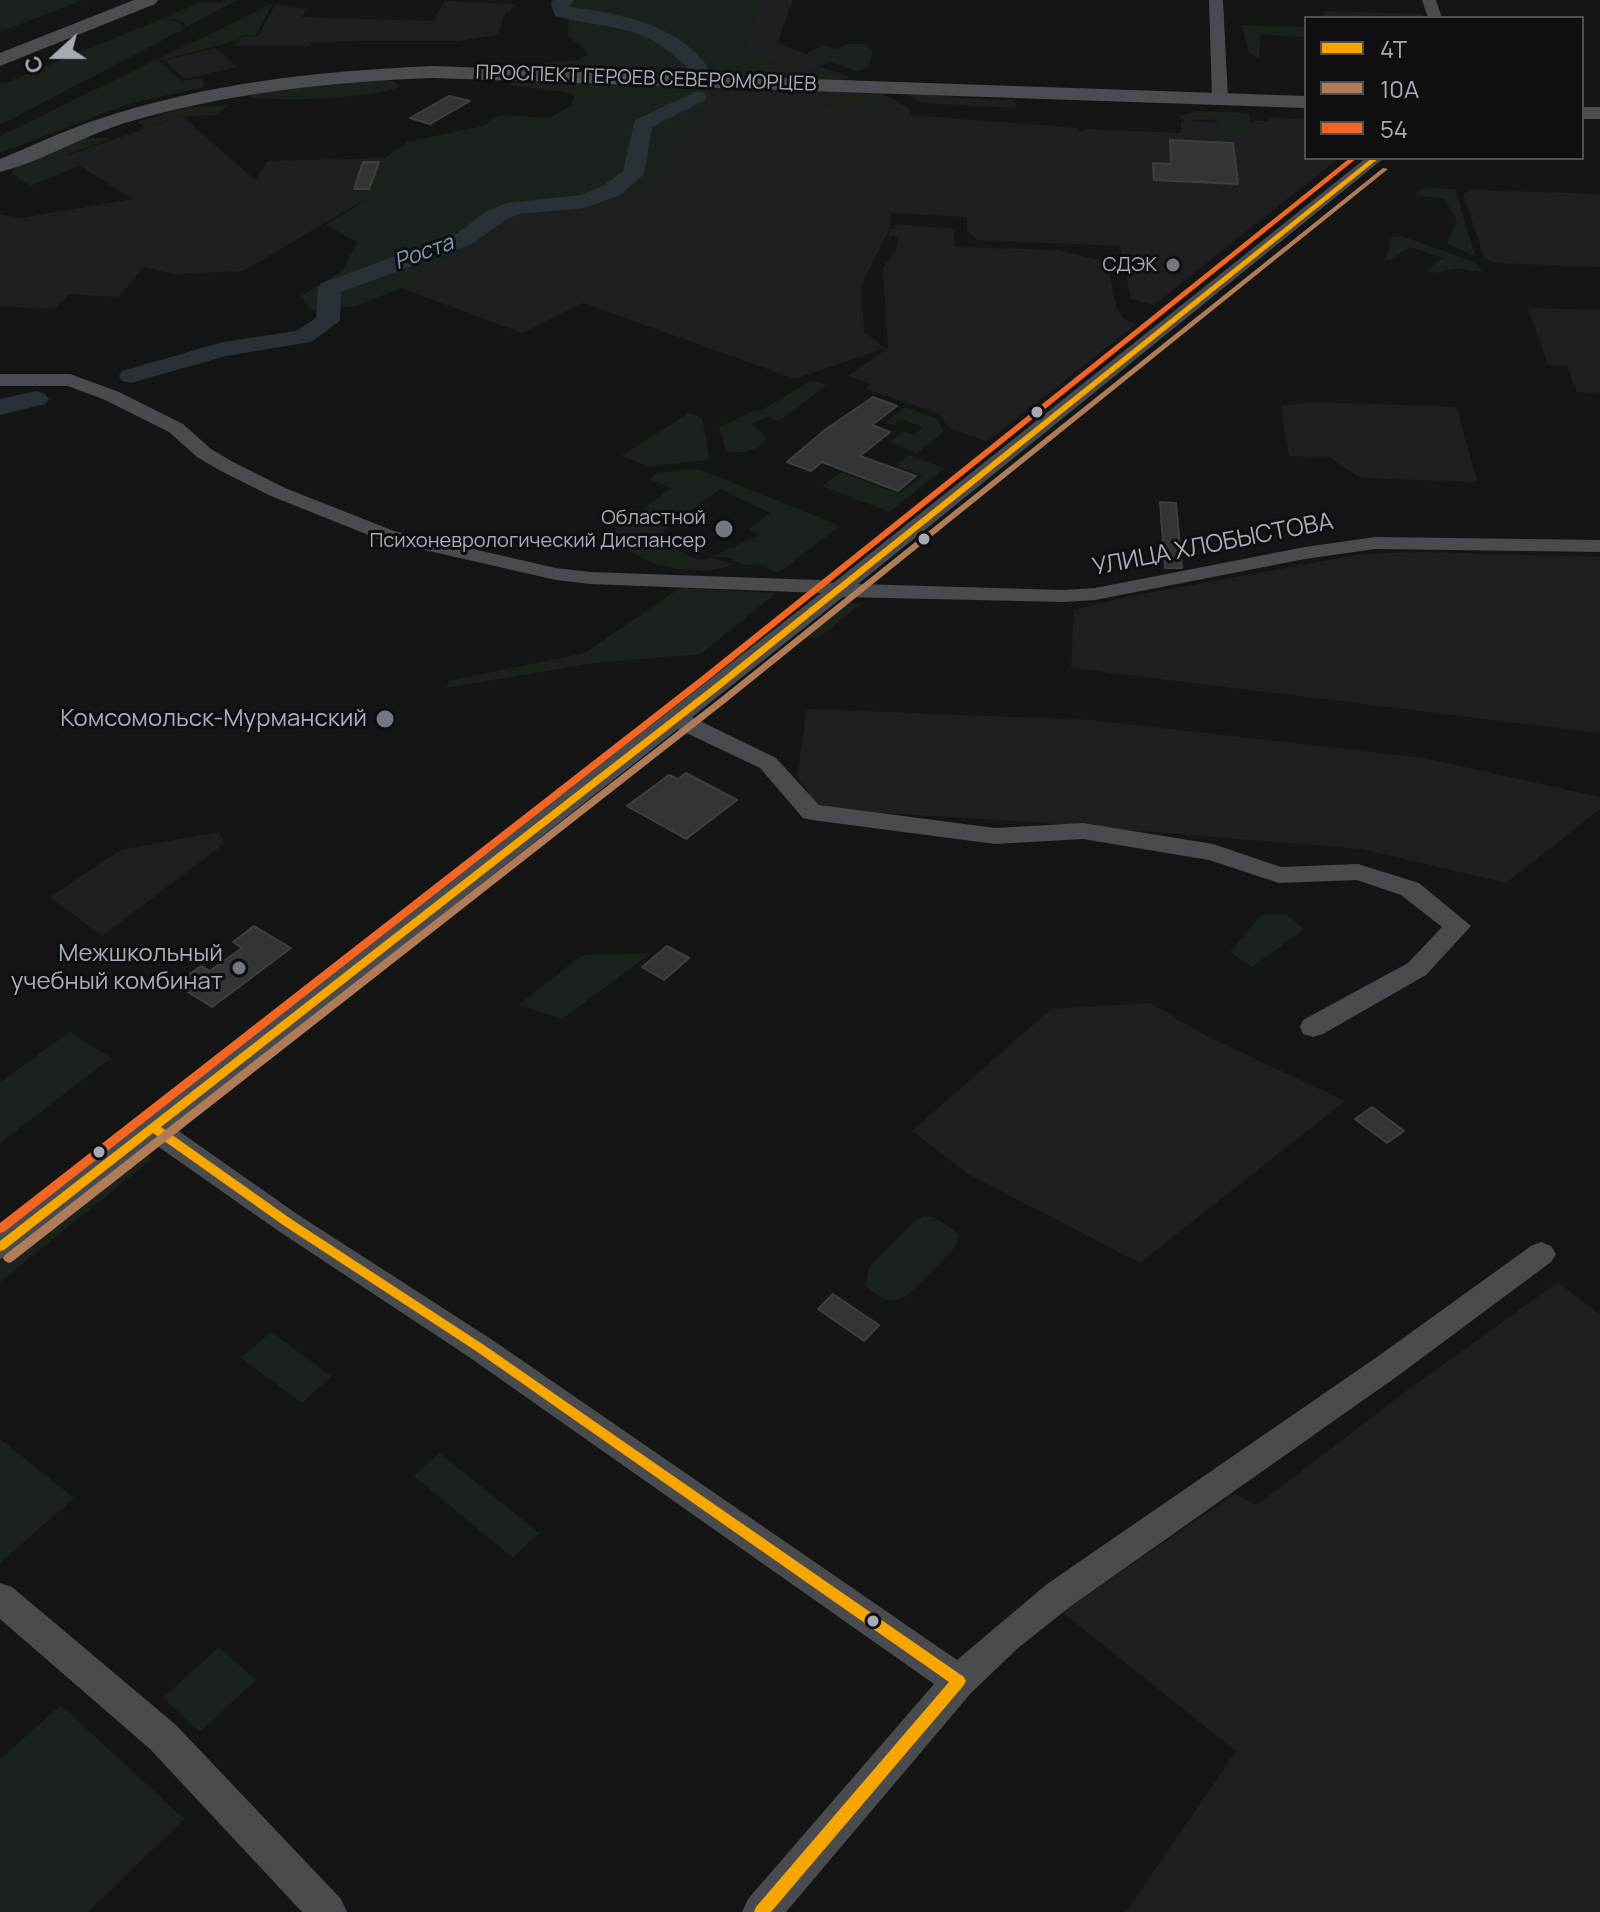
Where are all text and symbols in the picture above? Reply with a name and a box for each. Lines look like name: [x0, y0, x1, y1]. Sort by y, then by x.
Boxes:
north arrow: [16, 16, 96, 96]
legend: [1304, 16, 1584, 160]
text: 4Т: [1380, 32, 1407, 65]
text: С: [17, 52, 51, 78]
street label: ПРОСПЕКТ ГЕРОЕВ СЕВЕРОМОРЦЕВ: [475, 61, 817, 97]
text: 10А: [1380, 72, 1419, 105]
text: 54: [1380, 112, 1408, 145]
water label: Роста: [391, 230, 457, 276]
place label: СДЭК: [1102, 253, 1157, 277]
marker: СДЭК: [1164, 256, 1182, 274]
unlabelled marker: [1029, 404, 1045, 420]
place label: Областной Психоневрологический Диспансер: [369, 506, 706, 553]
street label: УЛИЦА ХЛОБЫСТОВА: [1090, 508, 1336, 582]
marker: Областной Психоневрологический Диспансер: [713, 518, 735, 540]
unlabelled marker: [916, 531, 932, 547]
place label: Комсомольск-Мурманский: [60, 705, 367, 733]
marker: Комсомольск-Мурманский: [374, 708, 396, 730]
place label: Межшкольный учебный комбинат: [11, 940, 223, 996]
marker: Межшкольный учебный комбинат: [230, 959, 248, 977]
unlabelled marker: [91, 1144, 107, 1160]
unlabelled marker: [865, 1613, 881, 1629]

